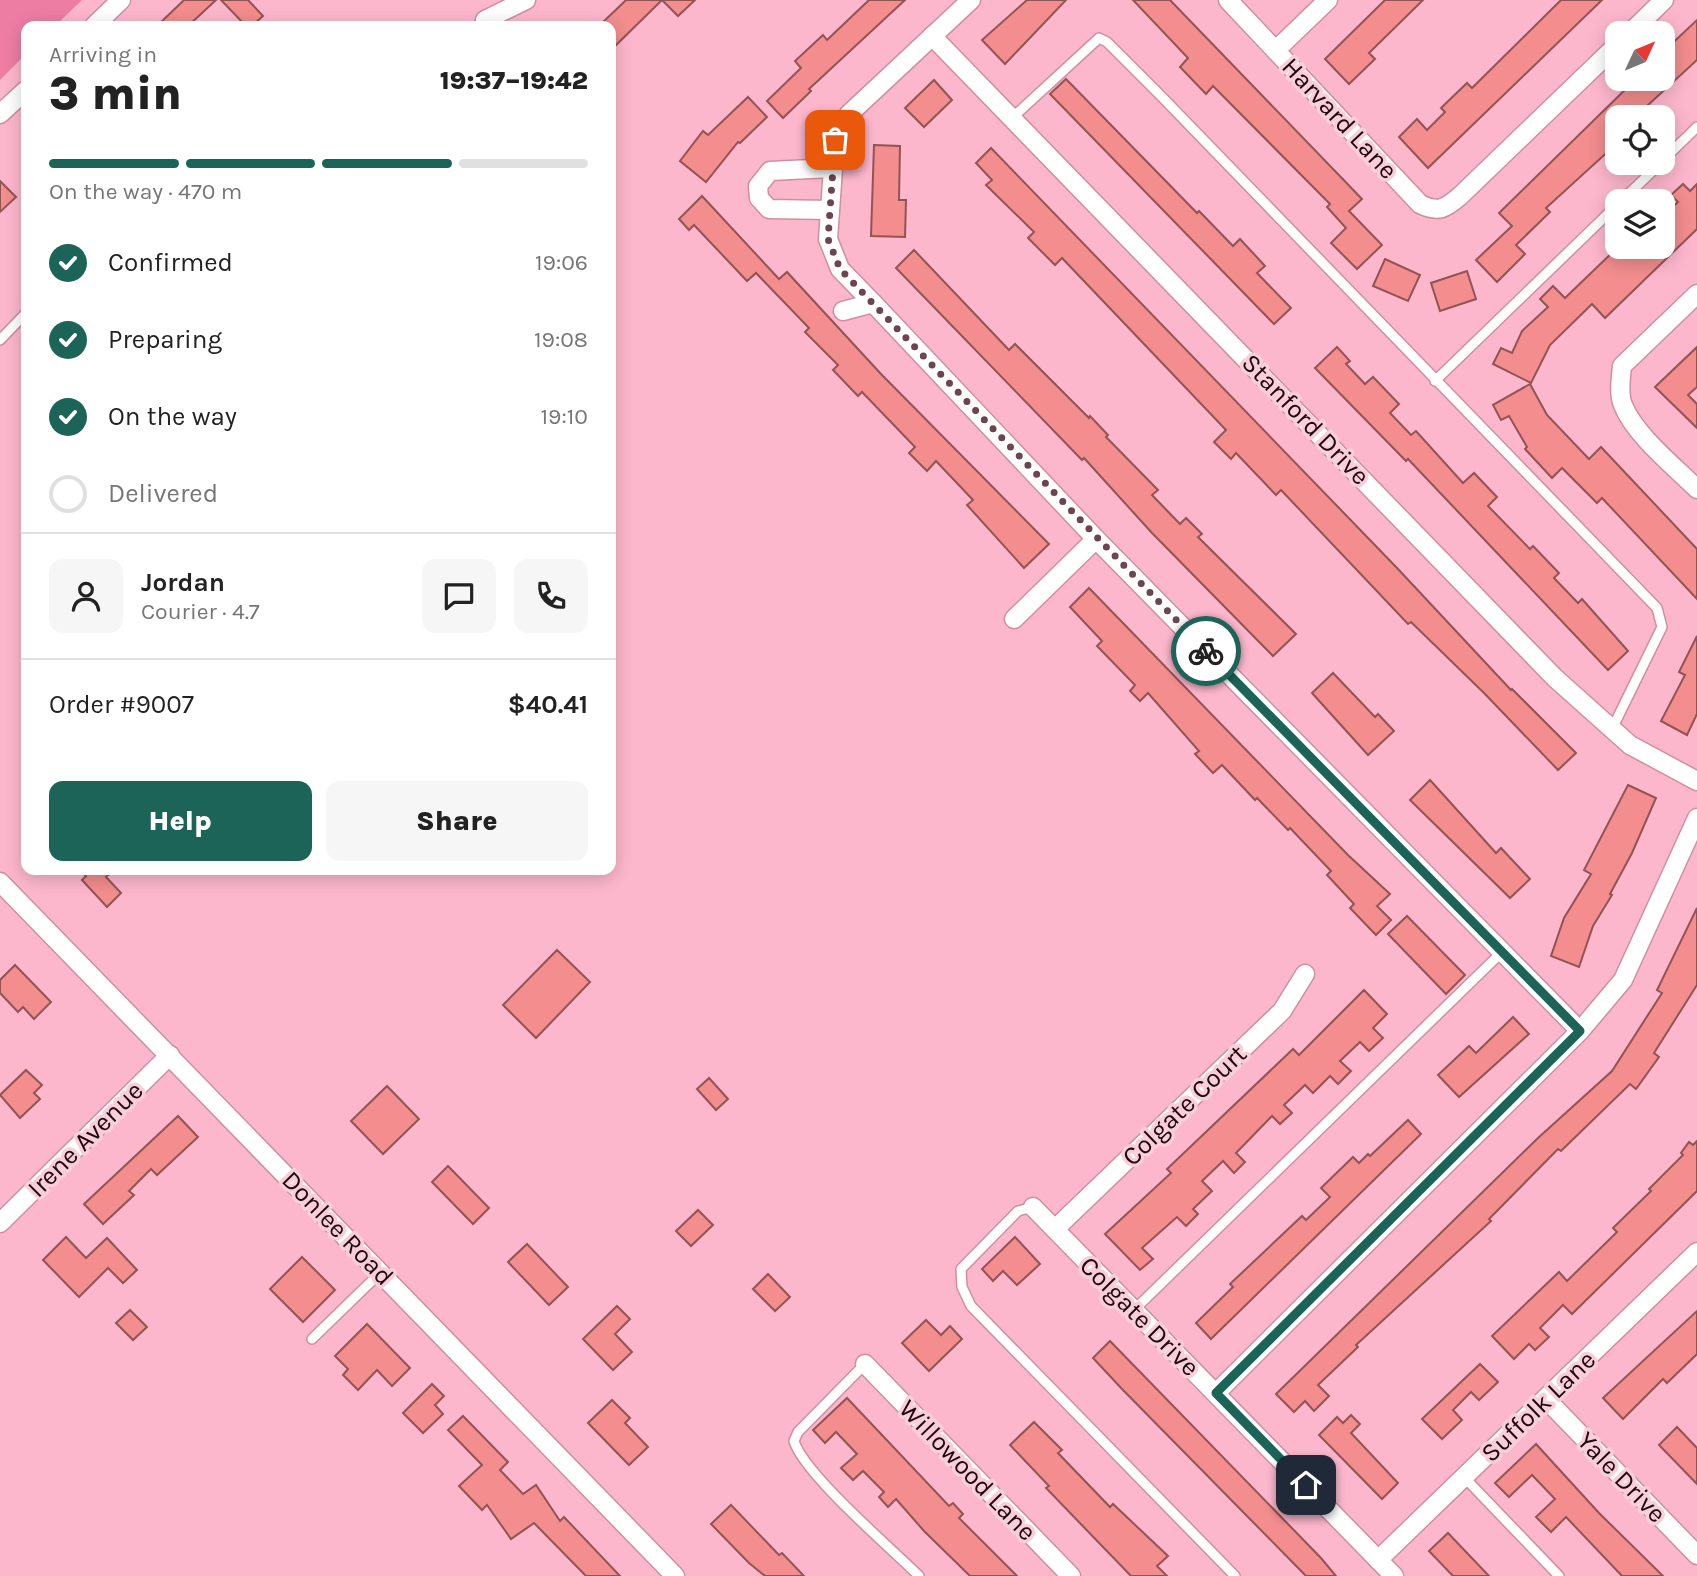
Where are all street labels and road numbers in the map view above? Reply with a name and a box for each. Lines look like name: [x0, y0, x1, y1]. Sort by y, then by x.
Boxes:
street label: Harvard Lane: [1275, 51, 1404, 186]
street label: Stanford Drive: [1235, 347, 1376, 491]
street label: Colgate Court: [1116, 1038, 1253, 1172]
street label: Irene Avenue: [21, 1075, 150, 1204]
street label: Donlee Road: [275, 1165, 400, 1292]
street label: Colgate Drive: [1073, 1250, 1206, 1383]
street label: Suffolk Lane: [1475, 1344, 1602, 1469]
street label: Willowood Lane: [893, 1393, 1043, 1547]
street label: Yale Drive: [1571, 1425, 1673, 1529]

